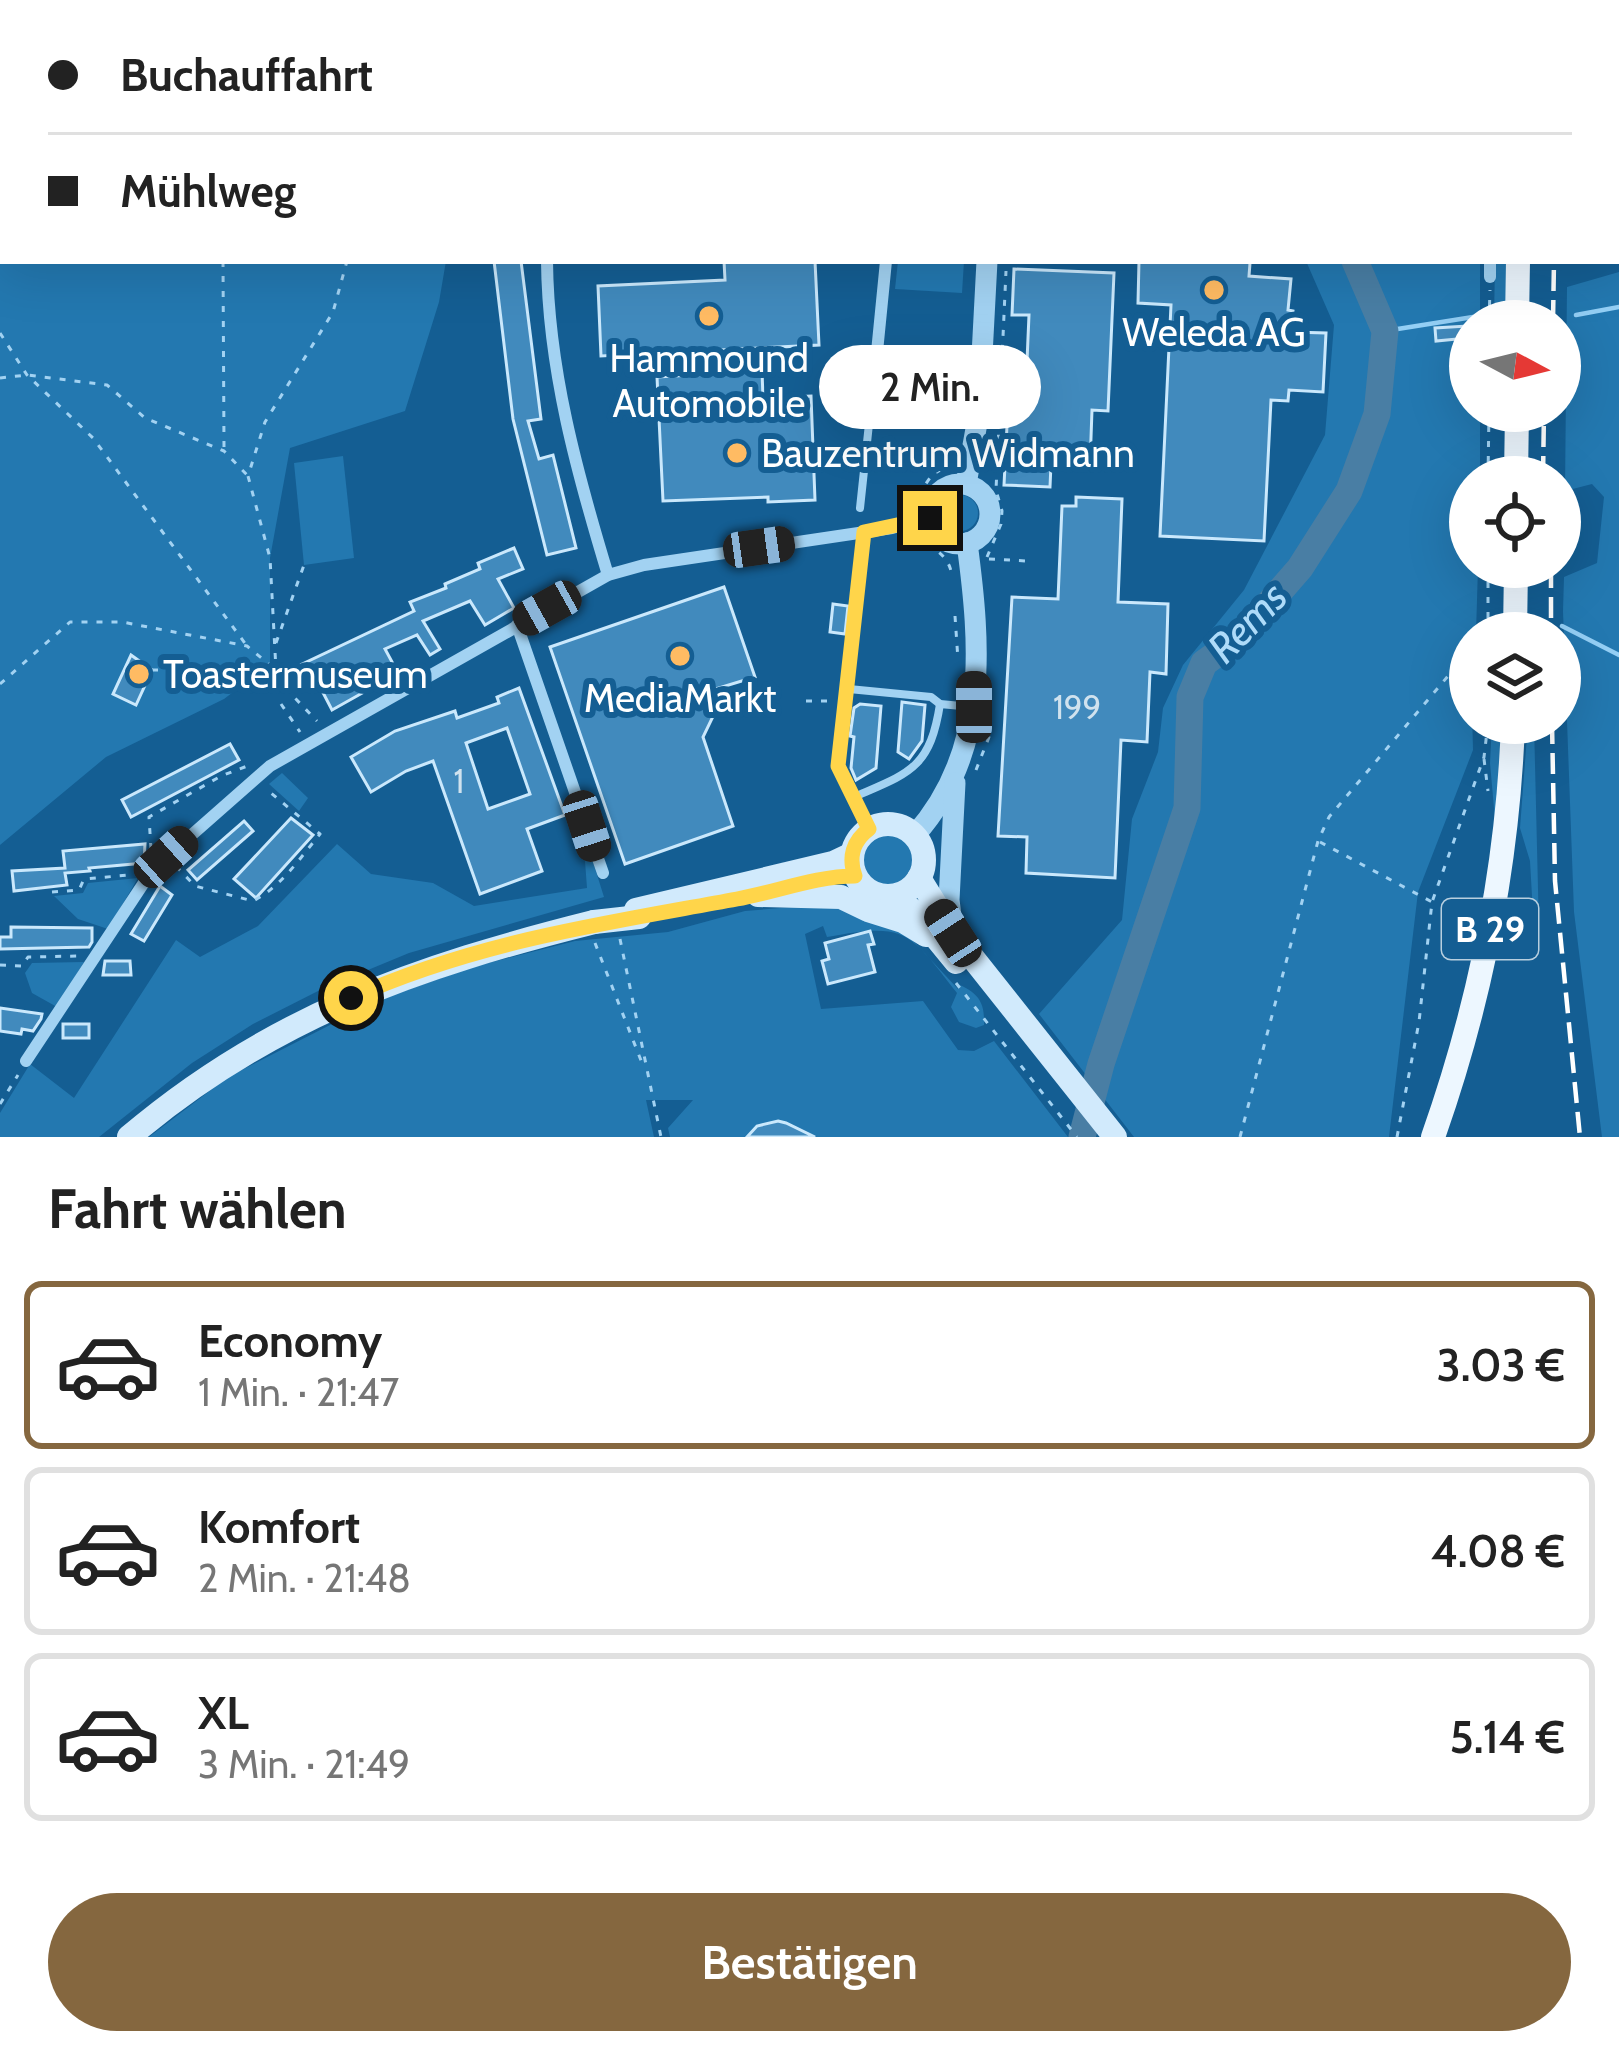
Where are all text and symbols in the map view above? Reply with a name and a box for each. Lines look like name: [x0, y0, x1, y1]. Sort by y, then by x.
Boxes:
text: Buchauffahrt: [120, 48, 373, 102]
text: Mühlweg: [120, 164, 296, 218]
marker: Weleda AG: [1201, 277, 1227, 303]
north arrow: [1449, 300, 1581, 432]
map controls: [1449, 300, 1581, 744]
marker: Hammound Automobile: [696, 303, 722, 329]
place label: Weleda AG: [1122, 308, 1306, 356]
place label: Hammound Automobile: [609, 334, 809, 427]
callout: 2 Min.: [819, 344, 1041, 428]
text: 2 Min.: [880, 363, 980, 411]
place label: Bauzentrum Widmann: [761, 429, 1135, 477]
marker: Bauzentrum Widmann: [724, 440, 750, 466]
button: locate: [1449, 456, 1581, 588]
route end: [903, 491, 957, 545]
car: [721, 524, 797, 570]
water label: Rems: [1196, 571, 1298, 673]
car: [507, 575, 587, 641]
button: layers: [1449, 612, 1581, 744]
marker: MediaMarkt: [667, 643, 693, 669]
place label: Toastermuseum: [163, 650, 428, 698]
marker: Toastermuseum: [126, 661, 152, 687]
car: [956, 671, 992, 743]
place label: MediaMarkt: [584, 674, 776, 722]
house number: 199: [1053, 687, 1101, 727]
house number: 1: [454, 761, 464, 801]
car: [559, 786, 615, 866]
car: [127, 820, 205, 894]
car: [918, 893, 988, 973]
road number: B 29: [1442, 899, 1538, 959]
route start: [324, 971, 378, 1025]
text: Fahrt wählen: [48, 1176, 347, 1242]
icon: car: [54, 1311, 162, 1419]
text: Economy: [198, 1314, 382, 1368]
text: 3.03 €: [1436, 1338, 1565, 1392]
text: 1 Min. · 21:47: [198, 1368, 399, 1416]
icon: car: [54, 1497, 162, 1605]
text: Komfort: [198, 1500, 360, 1554]
text: 4.08 €: [1431, 1524, 1565, 1578]
text: 2 Min. · 21:48: [198, 1554, 411, 1602]
icon: car: [54, 1683, 162, 1791]
text: XL: [198, 1686, 249, 1740]
text: 5.14 €: [1449, 1710, 1565, 1764]
text: 3 Min. · 21:49: [198, 1740, 410, 1788]
button: Bestätigen: [48, 1893, 1571, 2031]

